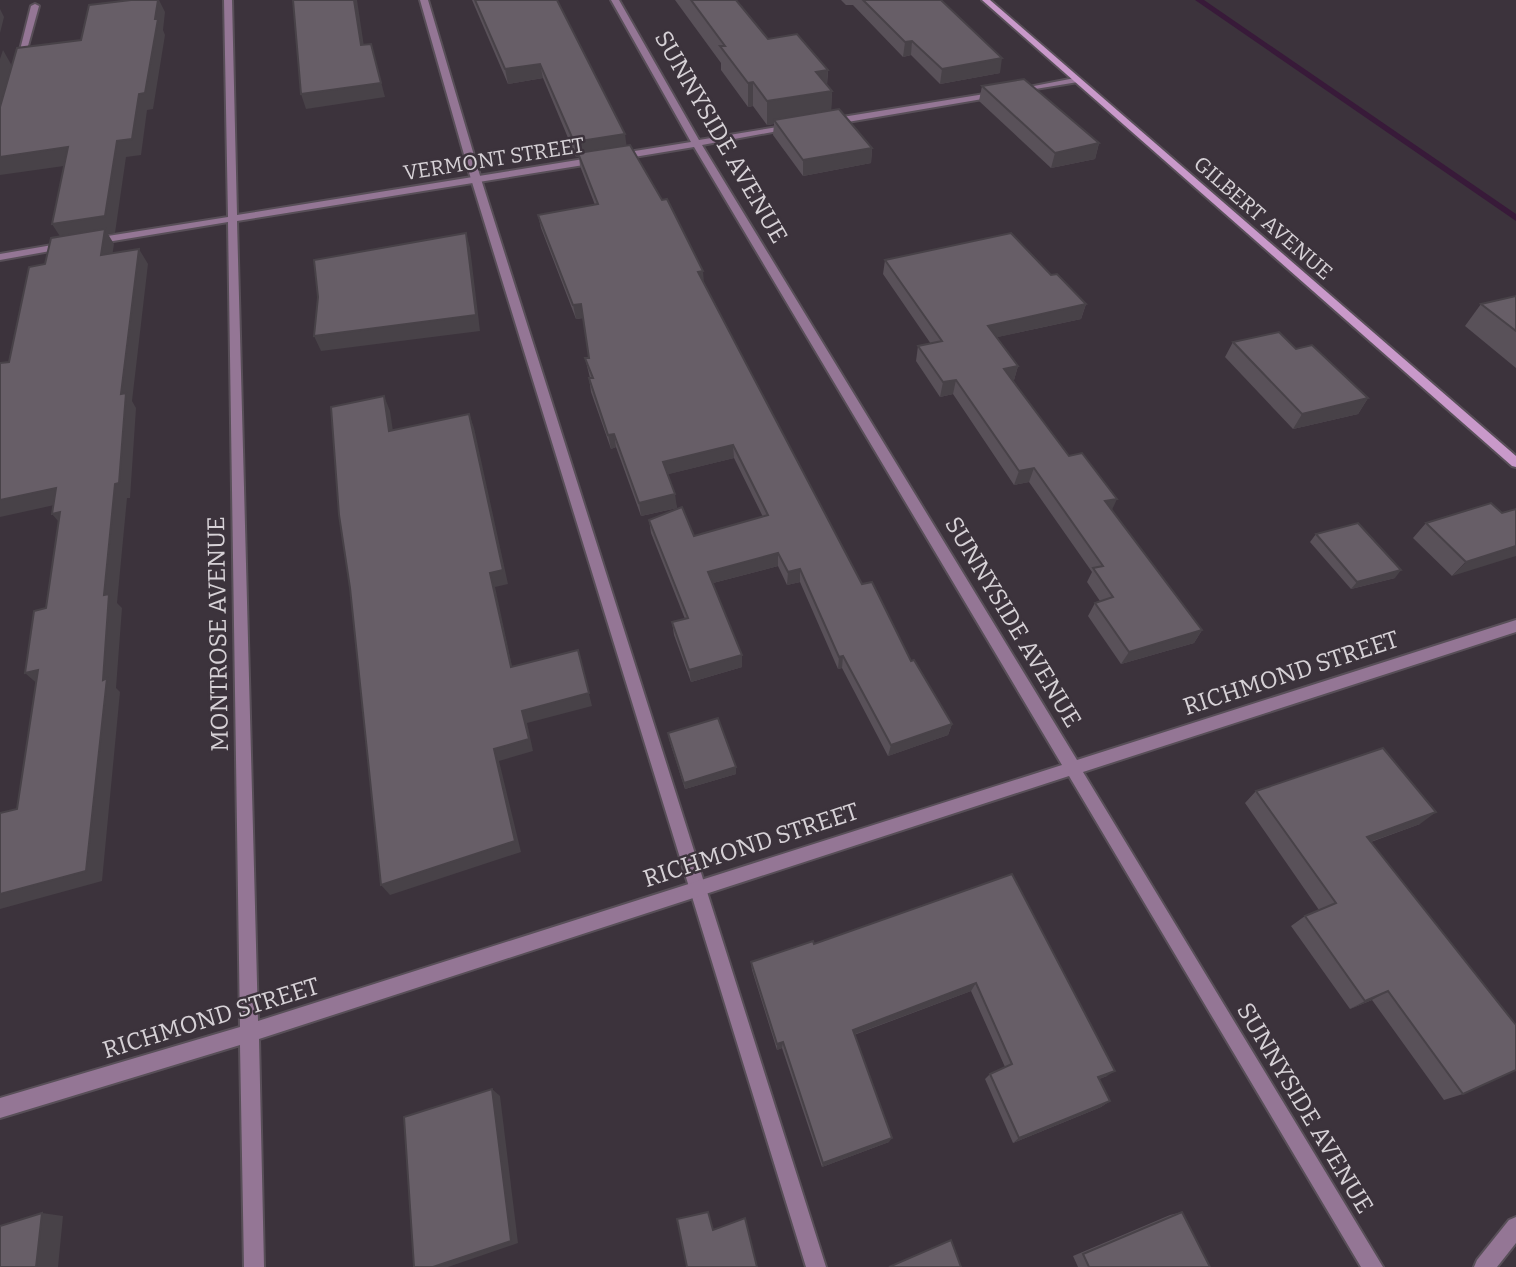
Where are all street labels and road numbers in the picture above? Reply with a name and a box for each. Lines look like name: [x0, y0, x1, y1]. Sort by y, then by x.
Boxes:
street label: SUNNYSIDE AVENUE: [649, 26, 793, 248]
street label: VERMONT STREET: [402, 132, 586, 186]
street label: GILBERT AVENUE: [1188, 151, 1338, 285]
street label: SUNNYSIDE AVENUE: [939, 512, 1087, 732]
street label: MONTROSE AVENUE: [202, 516, 234, 752]
street label: RICHMOND STREET: [1180, 625, 1402, 721]
street label: RICHMOND STREET: [640, 797, 862, 893]
street label: RICHMOND STREET: [99, 972, 323, 1064]
street label: SUNNYSIDE AVENUE: [1231, 998, 1379, 1218]

